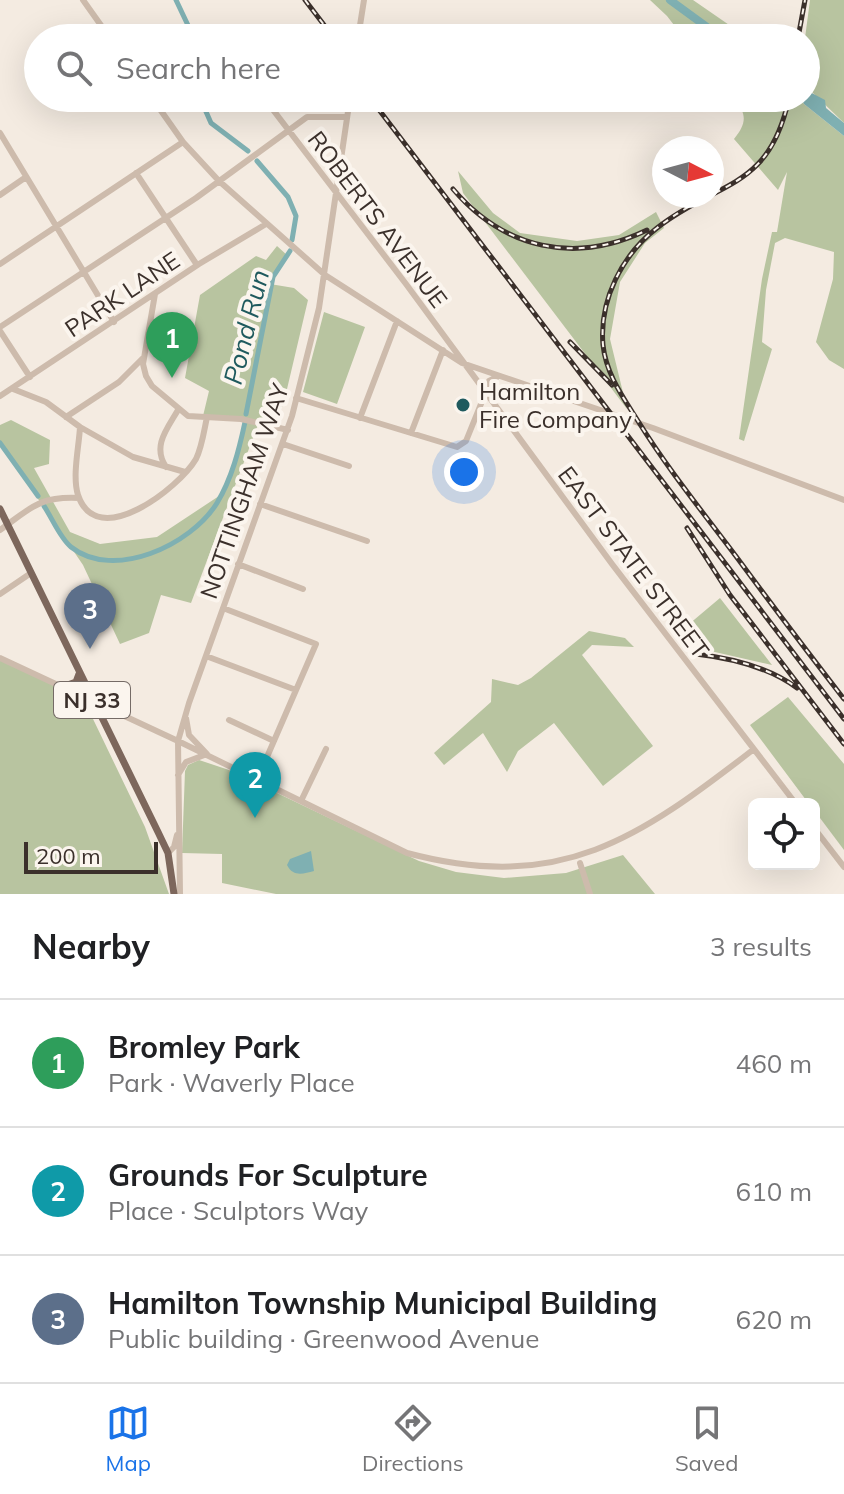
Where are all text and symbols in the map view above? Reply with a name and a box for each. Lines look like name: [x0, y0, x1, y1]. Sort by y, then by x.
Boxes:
search box: [24, 24, 820, 112]
icon: search: [52, 46, 96, 90]
text: Search here: [116, 49, 281, 87]
street label: ROBERTS AVENUE: [302, 125, 454, 313]
north arrow: [652, 136, 724, 208]
street label: PARK LANE: [59, 245, 185, 343]
water label: Pond Run: [216, 266, 276, 388]
pin: 1: [146, 312, 198, 378]
place label: Hamilton Fire Company: [479, 376, 632, 434]
street label: NOTTINGHAM WAY: [193, 379, 295, 602]
marker: Hamilton Fire Company: [454, 396, 472, 414]
your location: [444, 452, 484, 492]
street label: EAST STATE STREET: [552, 460, 716, 664]
pin: 3: [64, 583, 116, 649]
road number: NJ 33: [54, 682, 130, 718]
pin: 2: [229, 752, 281, 818]
map controls: [748, 798, 820, 870]
button: locate: [748, 798, 820, 870]
scale bar: [24, 838, 158, 874]
text: 200 m: [36, 842, 101, 870]
text: Nearby: [32, 925, 150, 968]
text: 3 results: [710, 930, 812, 963]
text: Bromley Park: [108, 1028, 300, 1066]
text: 1: [50, 1047, 66, 1080]
text: 460 m: [736, 1047, 812, 1080]
text: Park · Waverly Place: [108, 1066, 355, 1099]
text: Grounds For Sculpture: [108, 1156, 428, 1194]
text: 2: [50, 1175, 66, 1208]
text: 610 m: [736, 1175, 812, 1208]
text: Place · Sculptors Way: [108, 1194, 368, 1227]
text: Hamilton Township Municipal Building: [108, 1284, 657, 1322]
text: 3: [50, 1303, 66, 1336]
text: 620 m: [736, 1303, 812, 1336]
text: Public building · Greenwood Avenue: [108, 1322, 539, 1355]
tab: Map: [106, 1401, 151, 1477]
tab: Directions: [362, 1401, 464, 1477]
tab: Saved: [675, 1401, 738, 1477]

